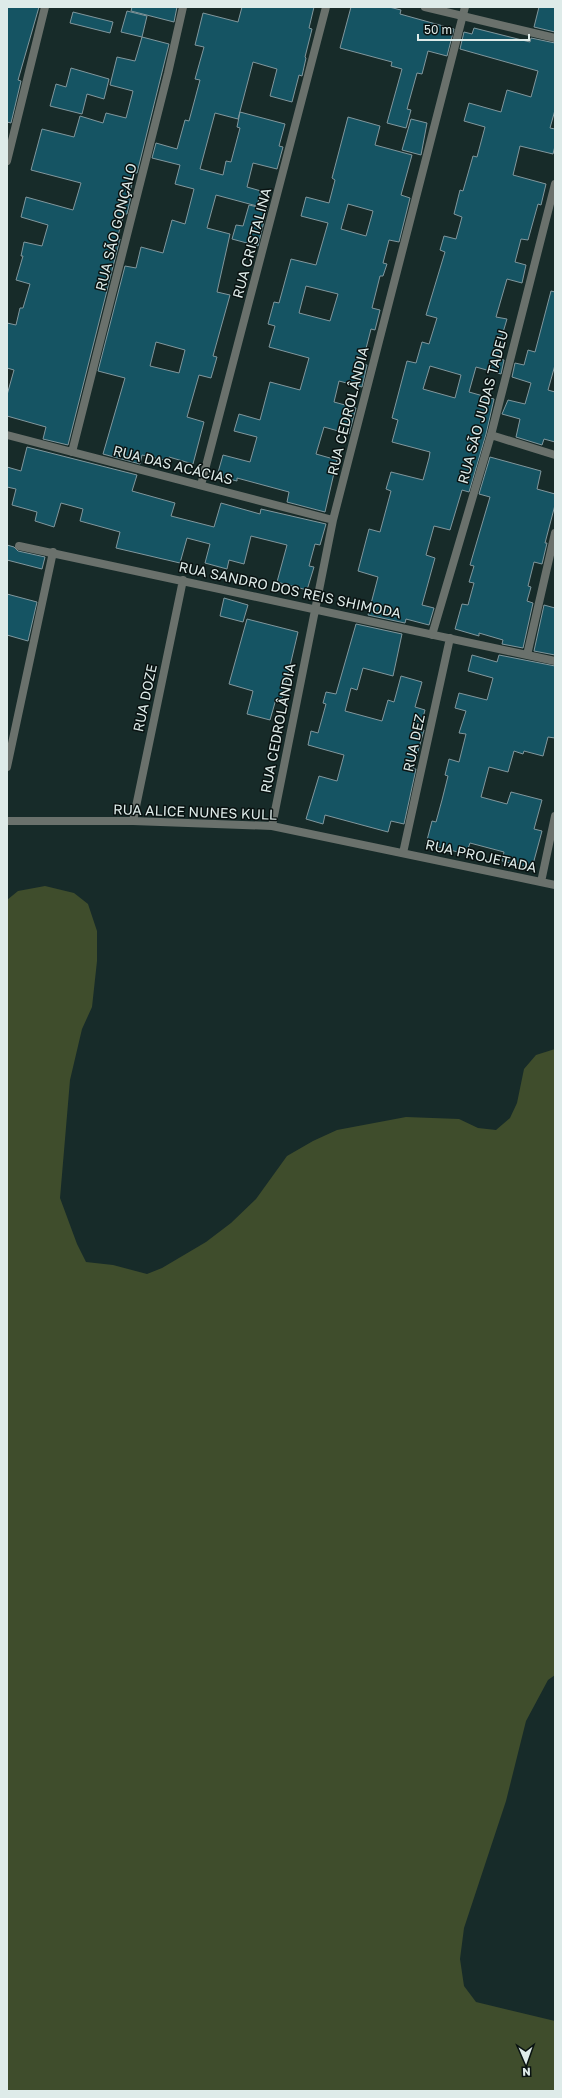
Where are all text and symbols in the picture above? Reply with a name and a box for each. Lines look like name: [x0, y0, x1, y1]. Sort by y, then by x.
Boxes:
scale bar: [418, 16, 529, 42]
text: 50 m: [424, 22, 452, 37]
street label: RUA SÃO GONÇALO: [91, 161, 140, 293]
street label: RUA CRISTALINA: [229, 185, 275, 300]
street label: RUA SÃO JUDAS TADEU: [454, 328, 511, 486]
street label: RUA CEDROLÂNDIA: [323, 344, 372, 477]
street label: RUA DAS ACÁCIAS: [111, 441, 235, 488]
street label: RUA SANDRO DOS REIS SHIMODA: [177, 558, 403, 622]
street label: RUA CEDROLÂNDIA: [257, 661, 299, 794]
street label: RUA DOZE: [129, 662, 160, 733]
street label: RUA DEZ: [399, 712, 428, 773]
street label: RUA ALICE NUNES KULL: [113, 800, 277, 823]
street label: RUA PROJETADA: [424, 835, 539, 876]
north arrow: [506, 2042, 546, 2082]
text: N: [522, 2066, 531, 2079]

